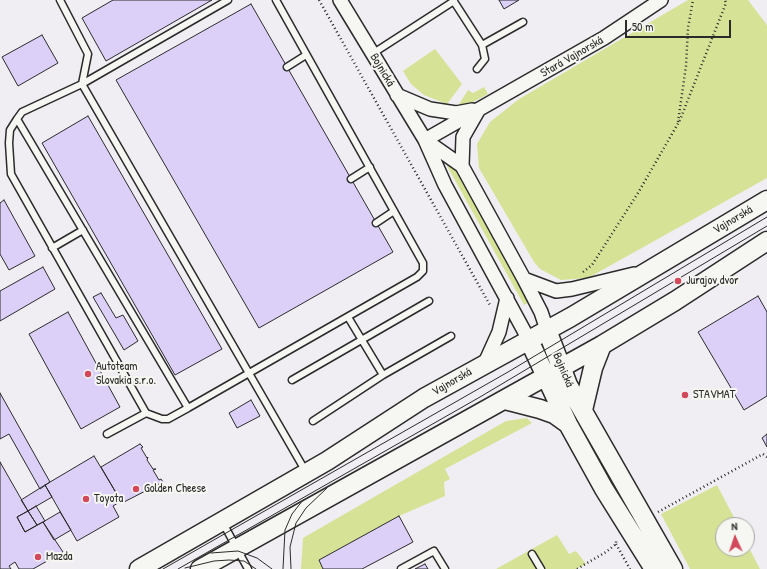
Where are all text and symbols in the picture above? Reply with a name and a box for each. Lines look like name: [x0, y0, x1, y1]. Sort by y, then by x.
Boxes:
scale bar: [627, 12, 733, 38]
text: 50 m: [632, 18, 653, 35]
street label: Stará Vajnorská: [538, 33, 606, 81]
street label: Bojnická: [367, 51, 397, 89]
street label: Vajnorská: [711, 203, 755, 237]
place label: Jurajov dvor: [686, 274, 739, 288]
marker: Jurajov dvor: [673, 276, 683, 286]
street label: Bojnická: [549, 351, 577, 389]
place label: Autoteam Slovakia s.r.o.: [96, 360, 156, 388]
street label: Vajnorská: [430, 365, 474, 399]
marker: Autoteam Slovakia s.r.o.: [83, 369, 93, 379]
place label: STAVMAT: [693, 388, 735, 402]
marker: STAVMAT: [680, 390, 690, 400]
place label: Golden Cheese: [144, 482, 206, 496]
marker: Golden Cheese: [131, 484, 141, 494]
place label: Toyota: [94, 492, 123, 506]
marker: Toyota: [81, 494, 91, 504]
north arrow: [715, 517, 755, 557]
text: N: [731, 519, 738, 533]
place label: Mazda: [46, 550, 72, 564]
marker: Mazda: [33, 552, 43, 562]

